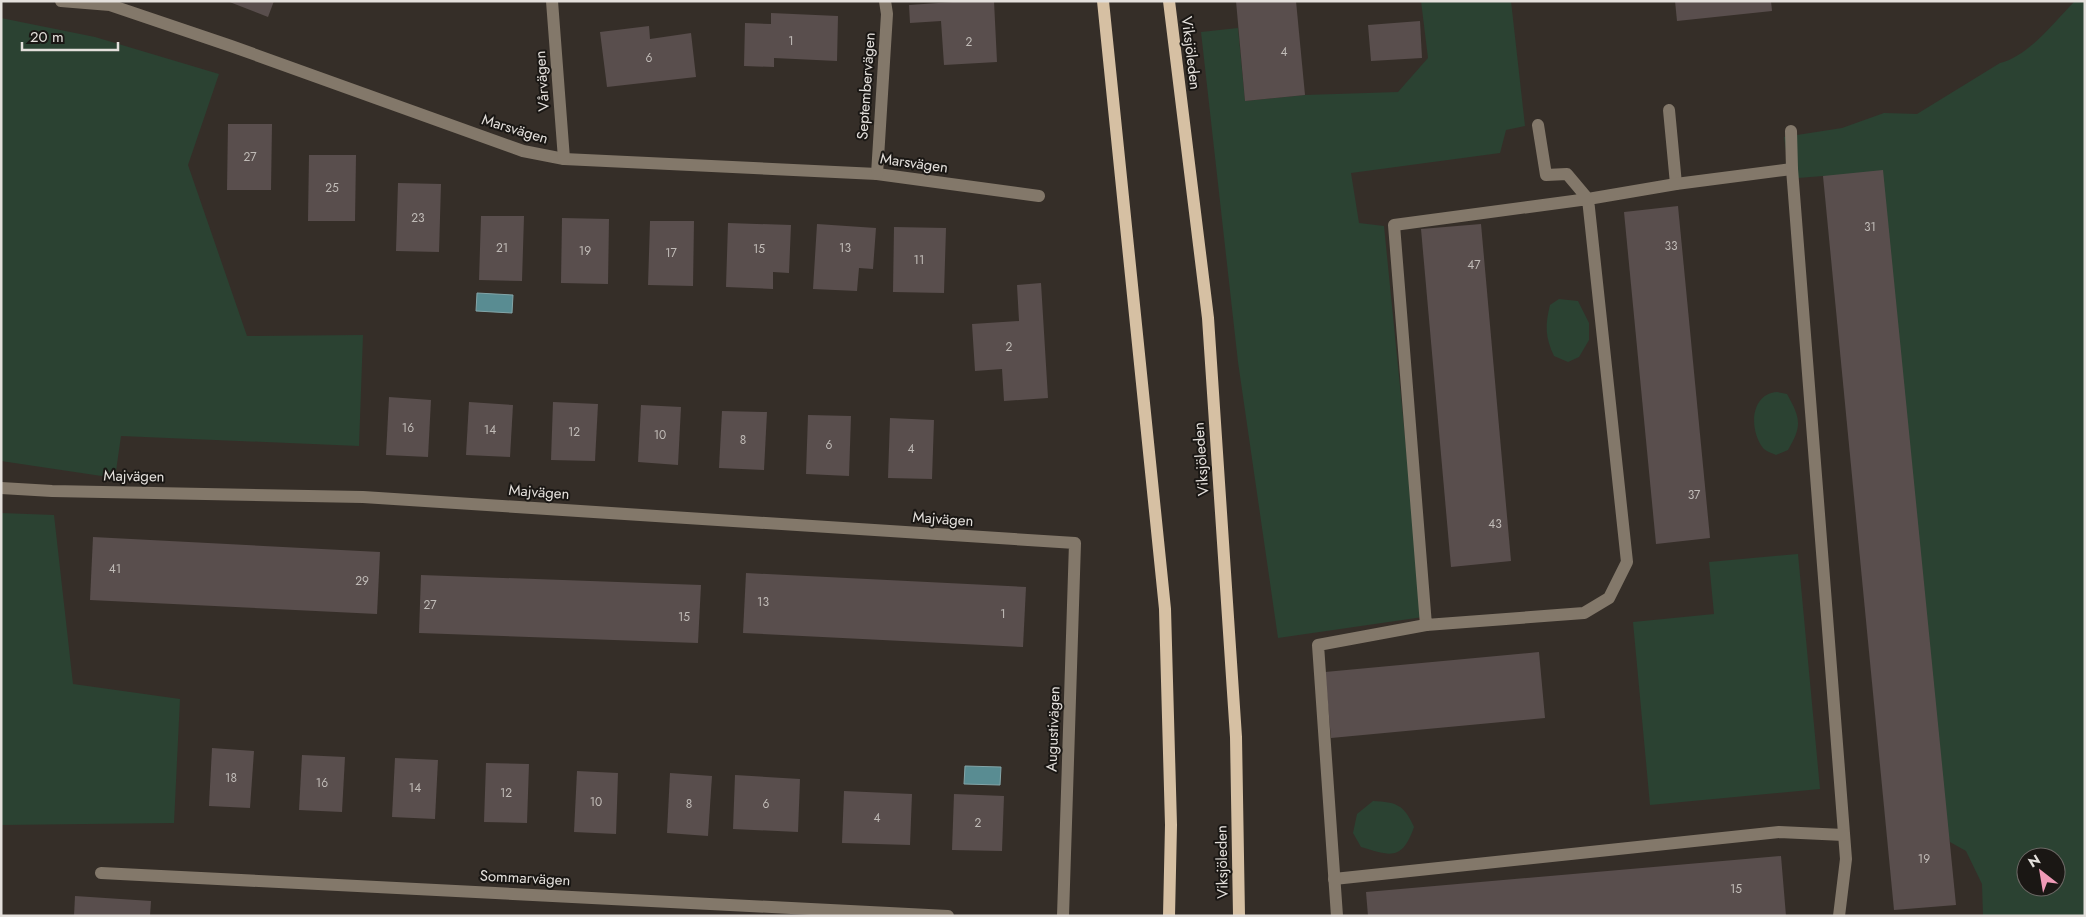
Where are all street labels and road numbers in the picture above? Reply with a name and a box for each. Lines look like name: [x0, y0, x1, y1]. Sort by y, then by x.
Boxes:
street label: Viksjöleden: [1176, 15, 1206, 91]
street label: Septembervägen: [851, 32, 881, 140]
street label: Vårvägen: [529, 50, 555, 112]
street label: Marsvägen: [479, 108, 551, 150]
street label: Marsvägen: [879, 147, 949, 179]
street label: Viksjöleden: [1187, 421, 1215, 497]
street label: Majvägen: [103, 464, 165, 488]
street label: Majvägen: [508, 479, 570, 505]
street label: Majvägen: [912, 506, 974, 532]
street label: Augustivägen: [1041, 686, 1065, 772]
street label: Viksjöleden: [1210, 825, 1234, 899]
street label: Sommarvägen: [479, 865, 571, 891]

